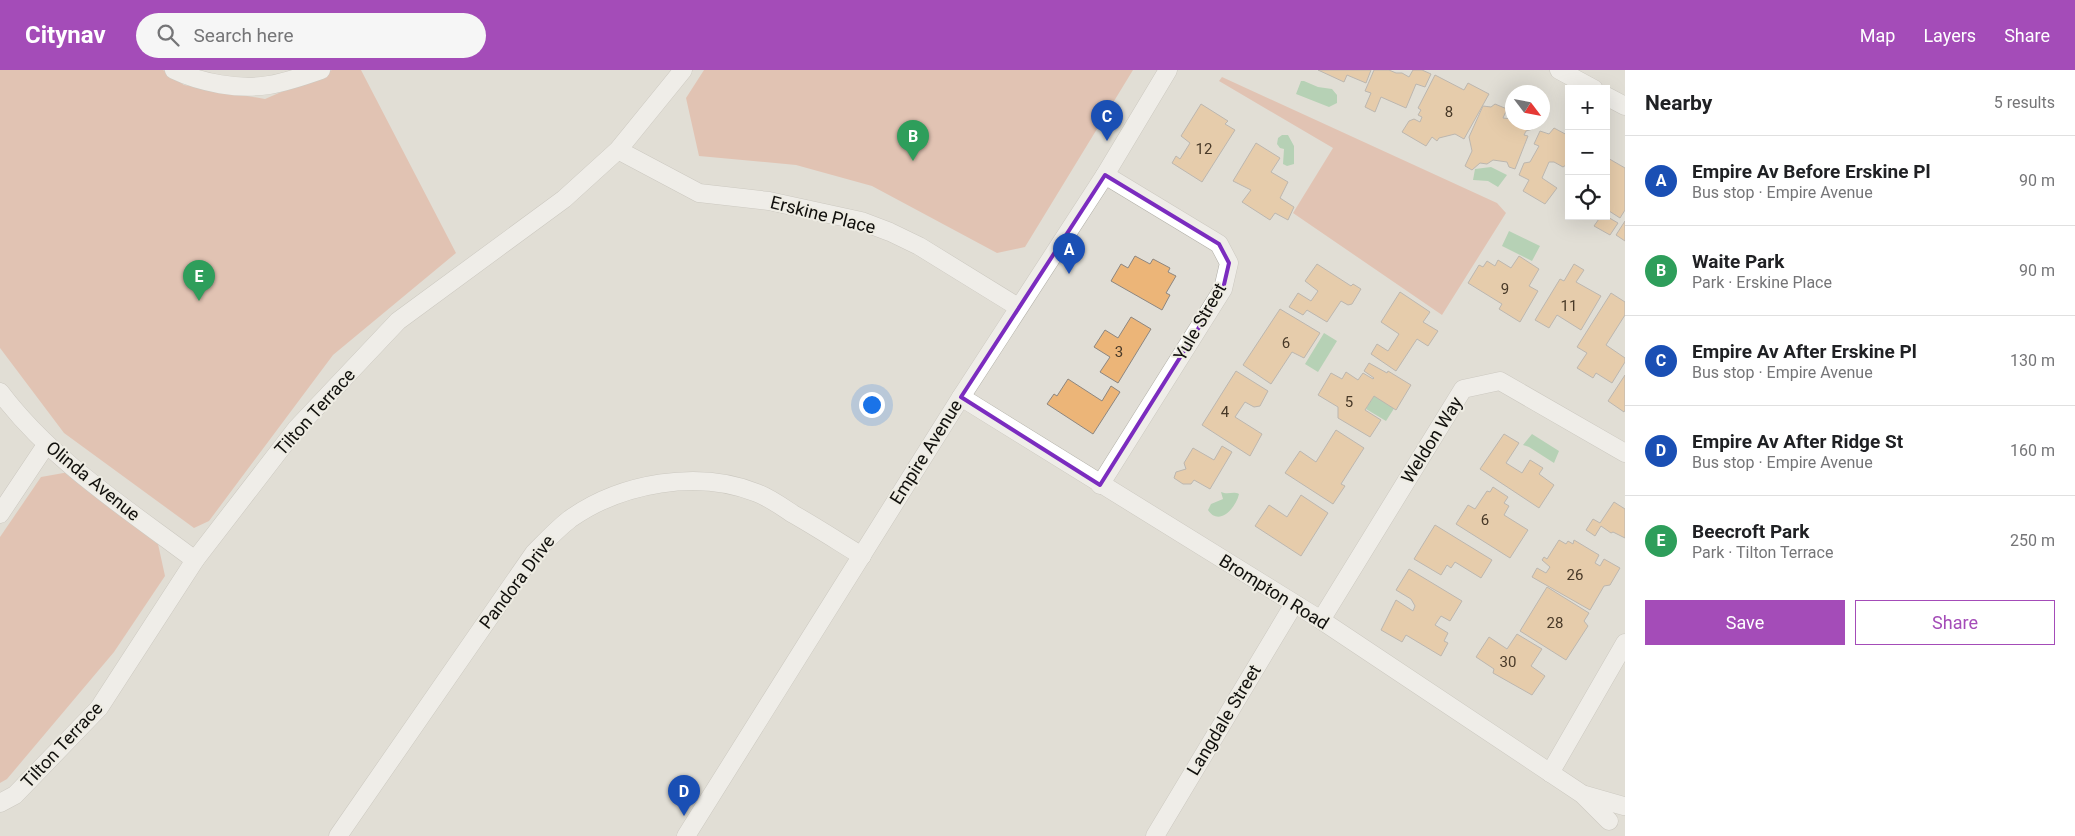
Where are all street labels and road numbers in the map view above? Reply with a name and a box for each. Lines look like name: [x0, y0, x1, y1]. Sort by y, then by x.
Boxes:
street label: Erskine Place: [768, 191, 878, 238]
street label: Yule Street: [1169, 279, 1230, 364]
street label: Tilton Terrace: [270, 364, 359, 459]
street label: Weldon Way: [1397, 392, 1467, 487]
street label: Empire Avenue: [885, 396, 966, 508]
street label: Olinda Avenue: [42, 436, 144, 525]
street label: Pandora Drive: [475, 531, 559, 633]
street label: Brompton Road: [1216, 550, 1333, 634]
street label: Langdale Street: [1182, 661, 1265, 779]
street label: Tilton Terrace: [17, 697, 107, 792]

